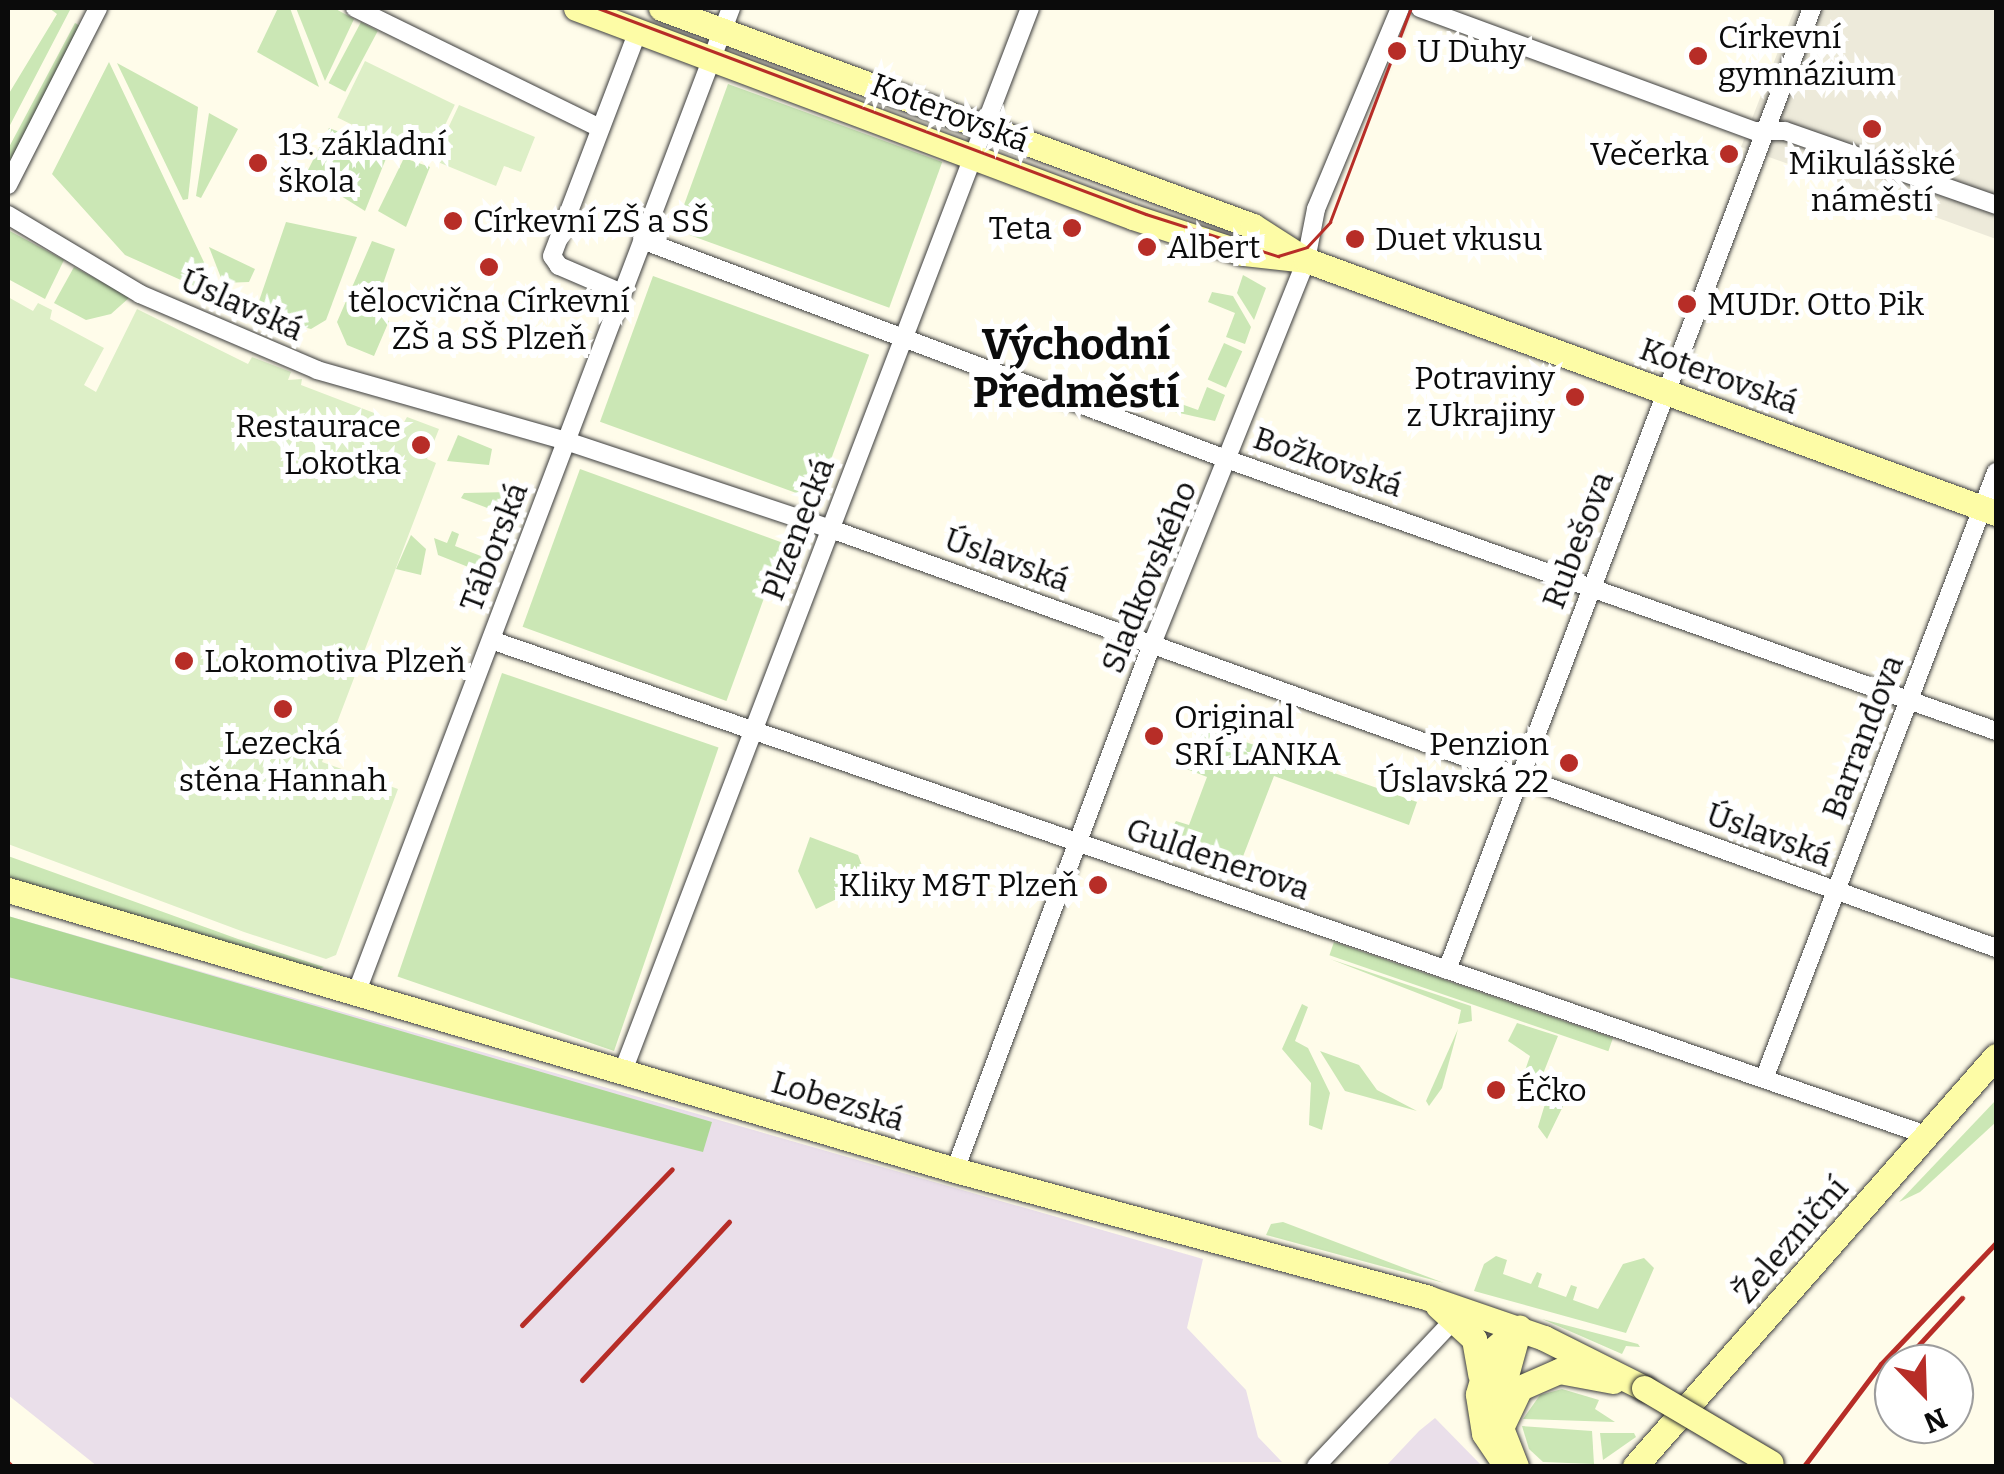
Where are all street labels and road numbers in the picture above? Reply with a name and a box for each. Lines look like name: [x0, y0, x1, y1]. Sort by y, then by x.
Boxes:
street label: Koterovská: [866, 65, 1034, 161]
street label: Úslavská: [175, 261, 309, 349]
street label: Koterovská: [1635, 330, 1803, 422]
street label: Božkovská: [1248, 419, 1408, 505]
street label: Plzenecká: [753, 453, 843, 605]
street label: Rubešova: [1534, 466, 1622, 614]
street label: Sladkovského: [1093, 475, 1205, 679]
street label: Táborská: [452, 477, 536, 617]
street label: Úslavská: [939, 520, 1075, 600]
street label: Barrandova: [1814, 650, 1912, 824]
street label: Úslavská: [1701, 795, 1837, 875]
street label: Guldenerova: [1121, 810, 1315, 908]
street label: Lobezská: [767, 1063, 909, 1139]
street label: Železniční: [1726, 1169, 1856, 1311]

